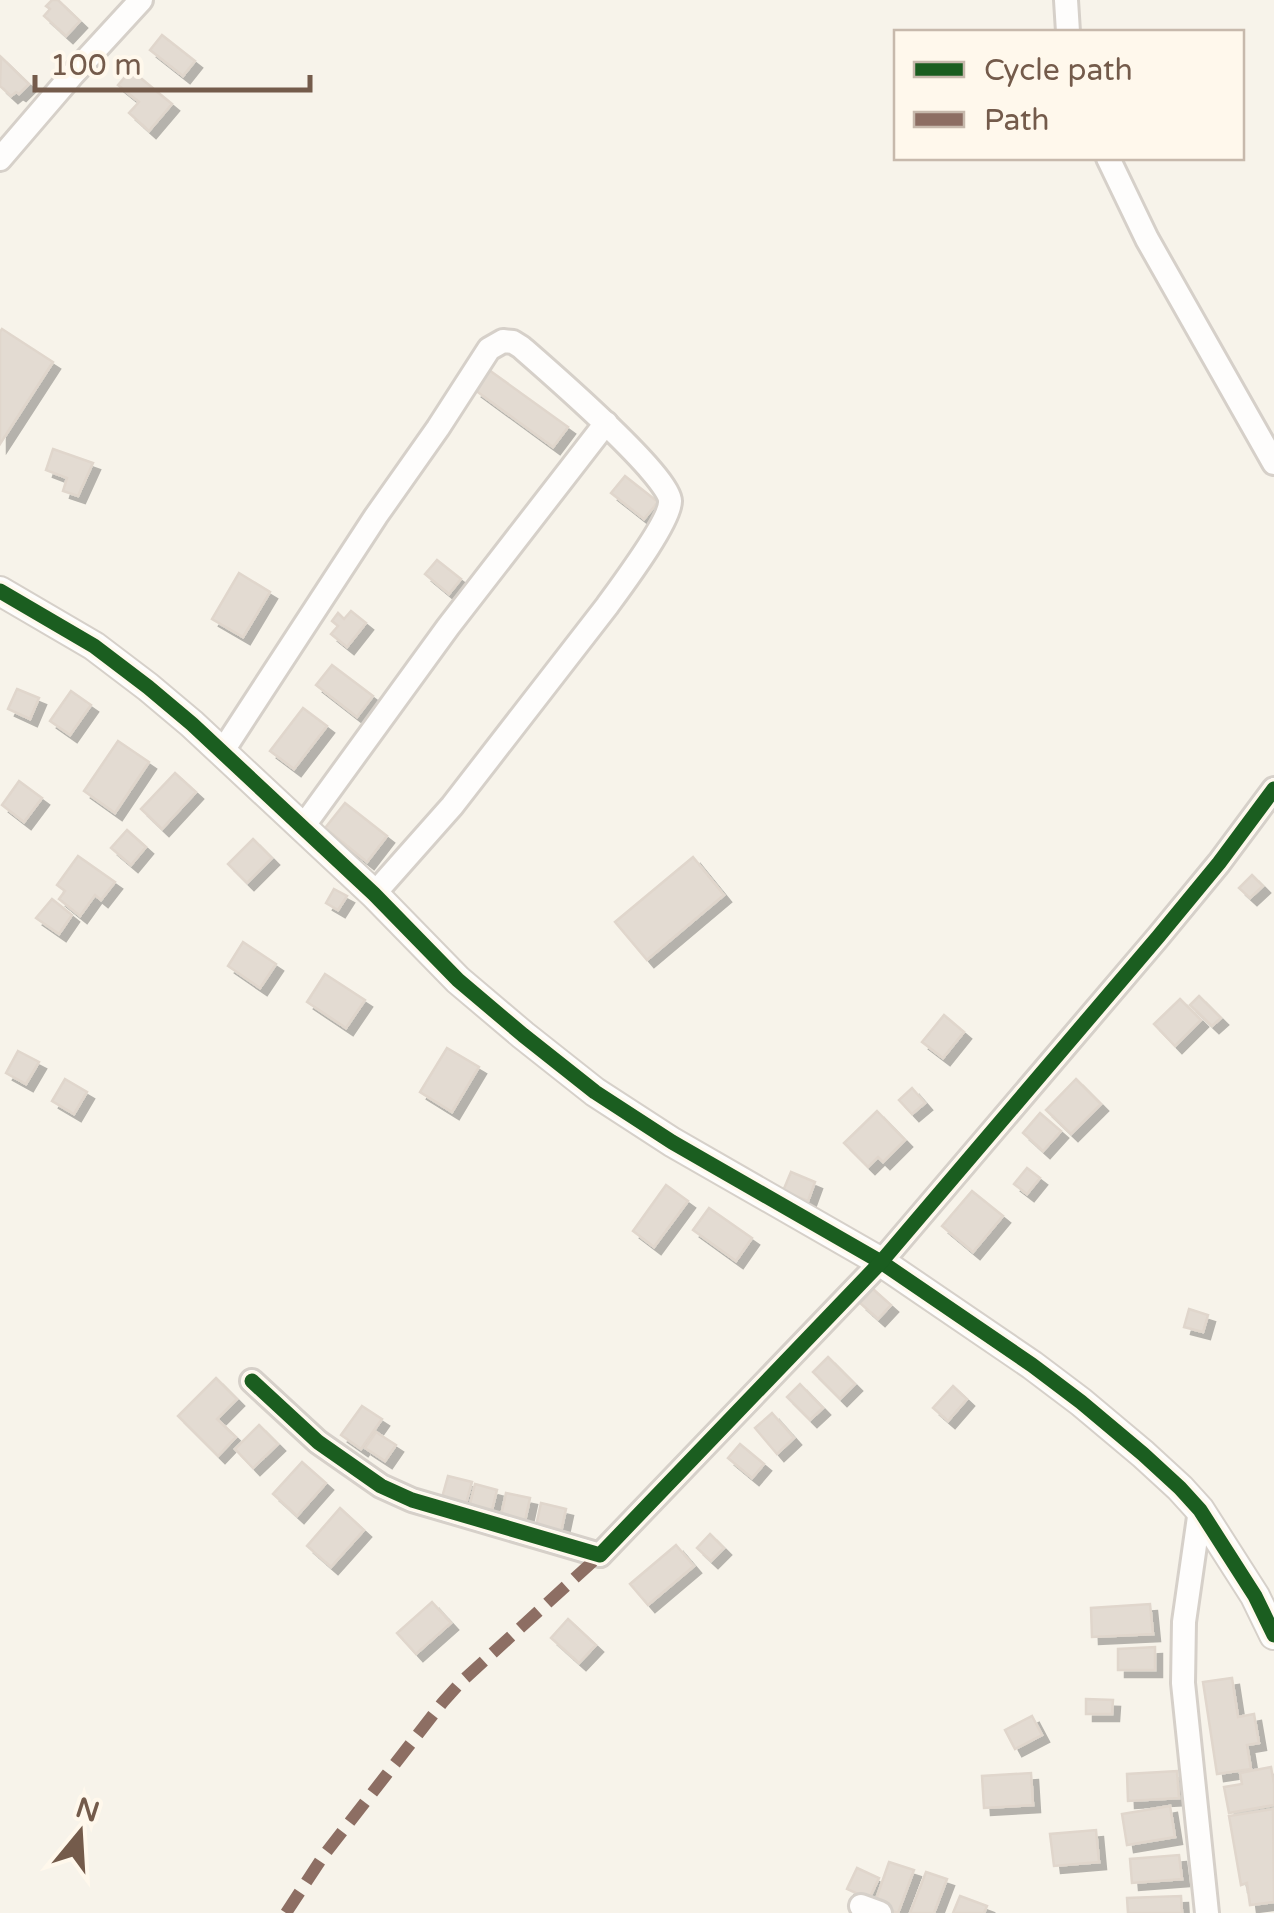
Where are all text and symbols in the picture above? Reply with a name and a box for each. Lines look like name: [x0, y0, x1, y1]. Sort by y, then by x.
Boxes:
scale bar: [35, 30, 310, 92]
legend: [894, 30, 1244, 160]
text: 100 m: [50, 47, 142, 84]
text: Cycle path: [984, 52, 1133, 89]
text: Path: [984, 102, 1050, 139]
north arrow: [30, 1783, 130, 1883]
text: N: [71, 1791, 103, 1830]

